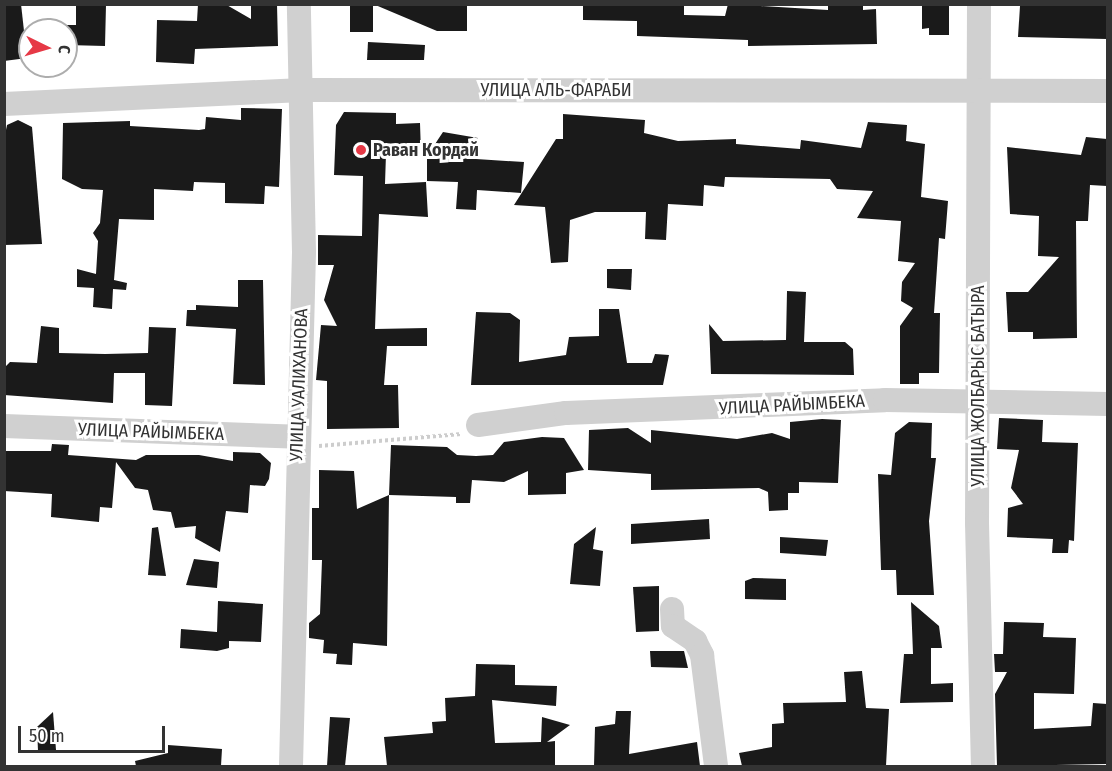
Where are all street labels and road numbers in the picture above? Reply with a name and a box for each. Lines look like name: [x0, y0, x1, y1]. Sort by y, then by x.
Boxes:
street label: УЛИЦА АЛЬ-ФАРАБИ: [480, 79, 632, 101]
street label: УЛИЦА ЖОЛБАРЫС БАТЫРА: [967, 285, 989, 487]
street label: УЛИЦА УАЛИХАНОВА: [286, 308, 312, 462]
street label: УЛИЦА РАЙЫМБЕКА: [718, 390, 866, 420]
street label: УЛИЦА РАЙЫМБЕКА: [78, 419, 224, 445]

